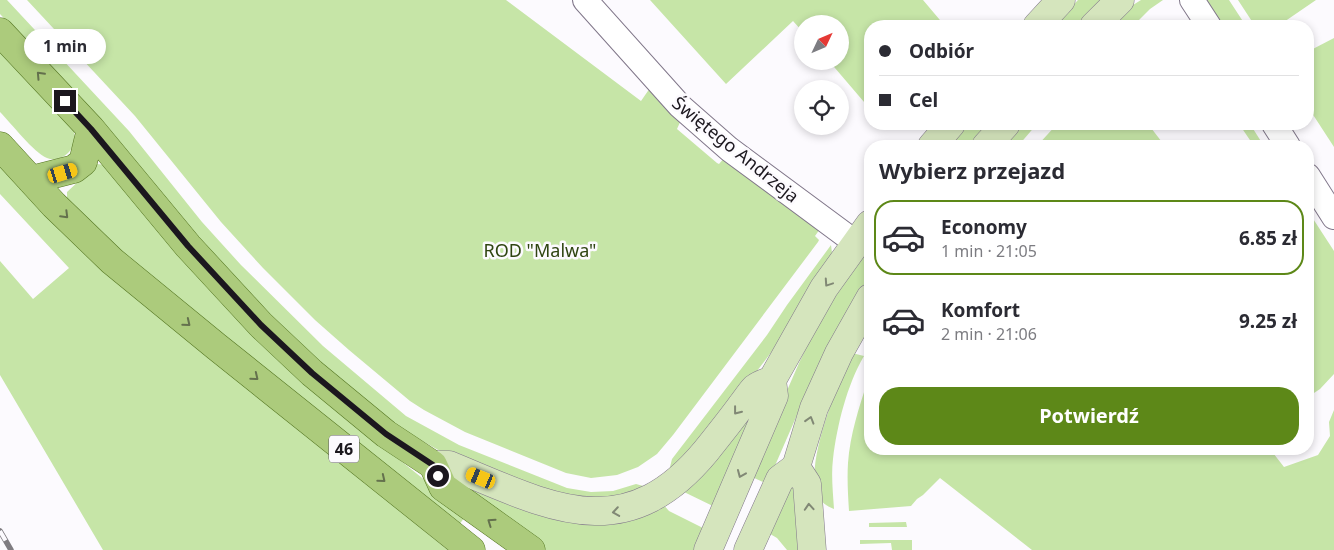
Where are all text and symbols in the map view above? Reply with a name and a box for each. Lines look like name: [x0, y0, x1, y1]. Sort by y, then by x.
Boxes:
north arrow: [794, 15, 849, 70]
map controls: [794, 15, 849, 135]
callout: 1 min: [24, 28, 106, 64]
text: 1 min: [43, 35, 87, 57]
text: Odbiór: [909, 38, 974, 64]
one-way arrow: [37, 72, 46, 81]
button: locate: [794, 80, 849, 135]
text: Cel: [909, 87, 938, 113]
route end: [54, 90, 76, 112]
street label: Świętego Andrzeja: [668, 90, 804, 208]
text: Wybierz przejazd: [879, 155, 1065, 185]
car: [46, 161, 79, 185]
one-way arrow: [59, 210, 68, 219]
text: Economy: [941, 214, 1027, 240]
icon: car: [881, 215, 926, 260]
text: 6.85 zł: [1239, 225, 1297, 251]
park label: ROD "Malwa": [484, 238, 596, 262]
text: 1 min · 21:05: [941, 240, 1037, 262]
one-way arrow: [825, 277, 834, 287]
text: Komfort: [941, 297, 1020, 323]
icon: car: [881, 298, 926, 343]
text: 9.25 zł: [1239, 308, 1297, 334]
one-way arrow: [181, 317, 190, 326]
text: 2 min · 21:06: [941, 323, 1037, 345]
one-way arrow: [249, 372, 258, 380]
button: Potwierdź: [879, 387, 1299, 445]
one-way arrow: [734, 406, 743, 415]
one-way arrow: [805, 416, 815, 425]
road number: 46: [329, 436, 359, 462]
route start: [427, 465, 449, 487]
car: [464, 465, 497, 491]
one-way arrow: [737, 469, 748, 478]
one-way arrow: [376, 473, 385, 481]
one-way arrow: [803, 502, 814, 510]
one-way arrow: [611, 506, 619, 517]
one-way arrow: [487, 519, 497, 528]

